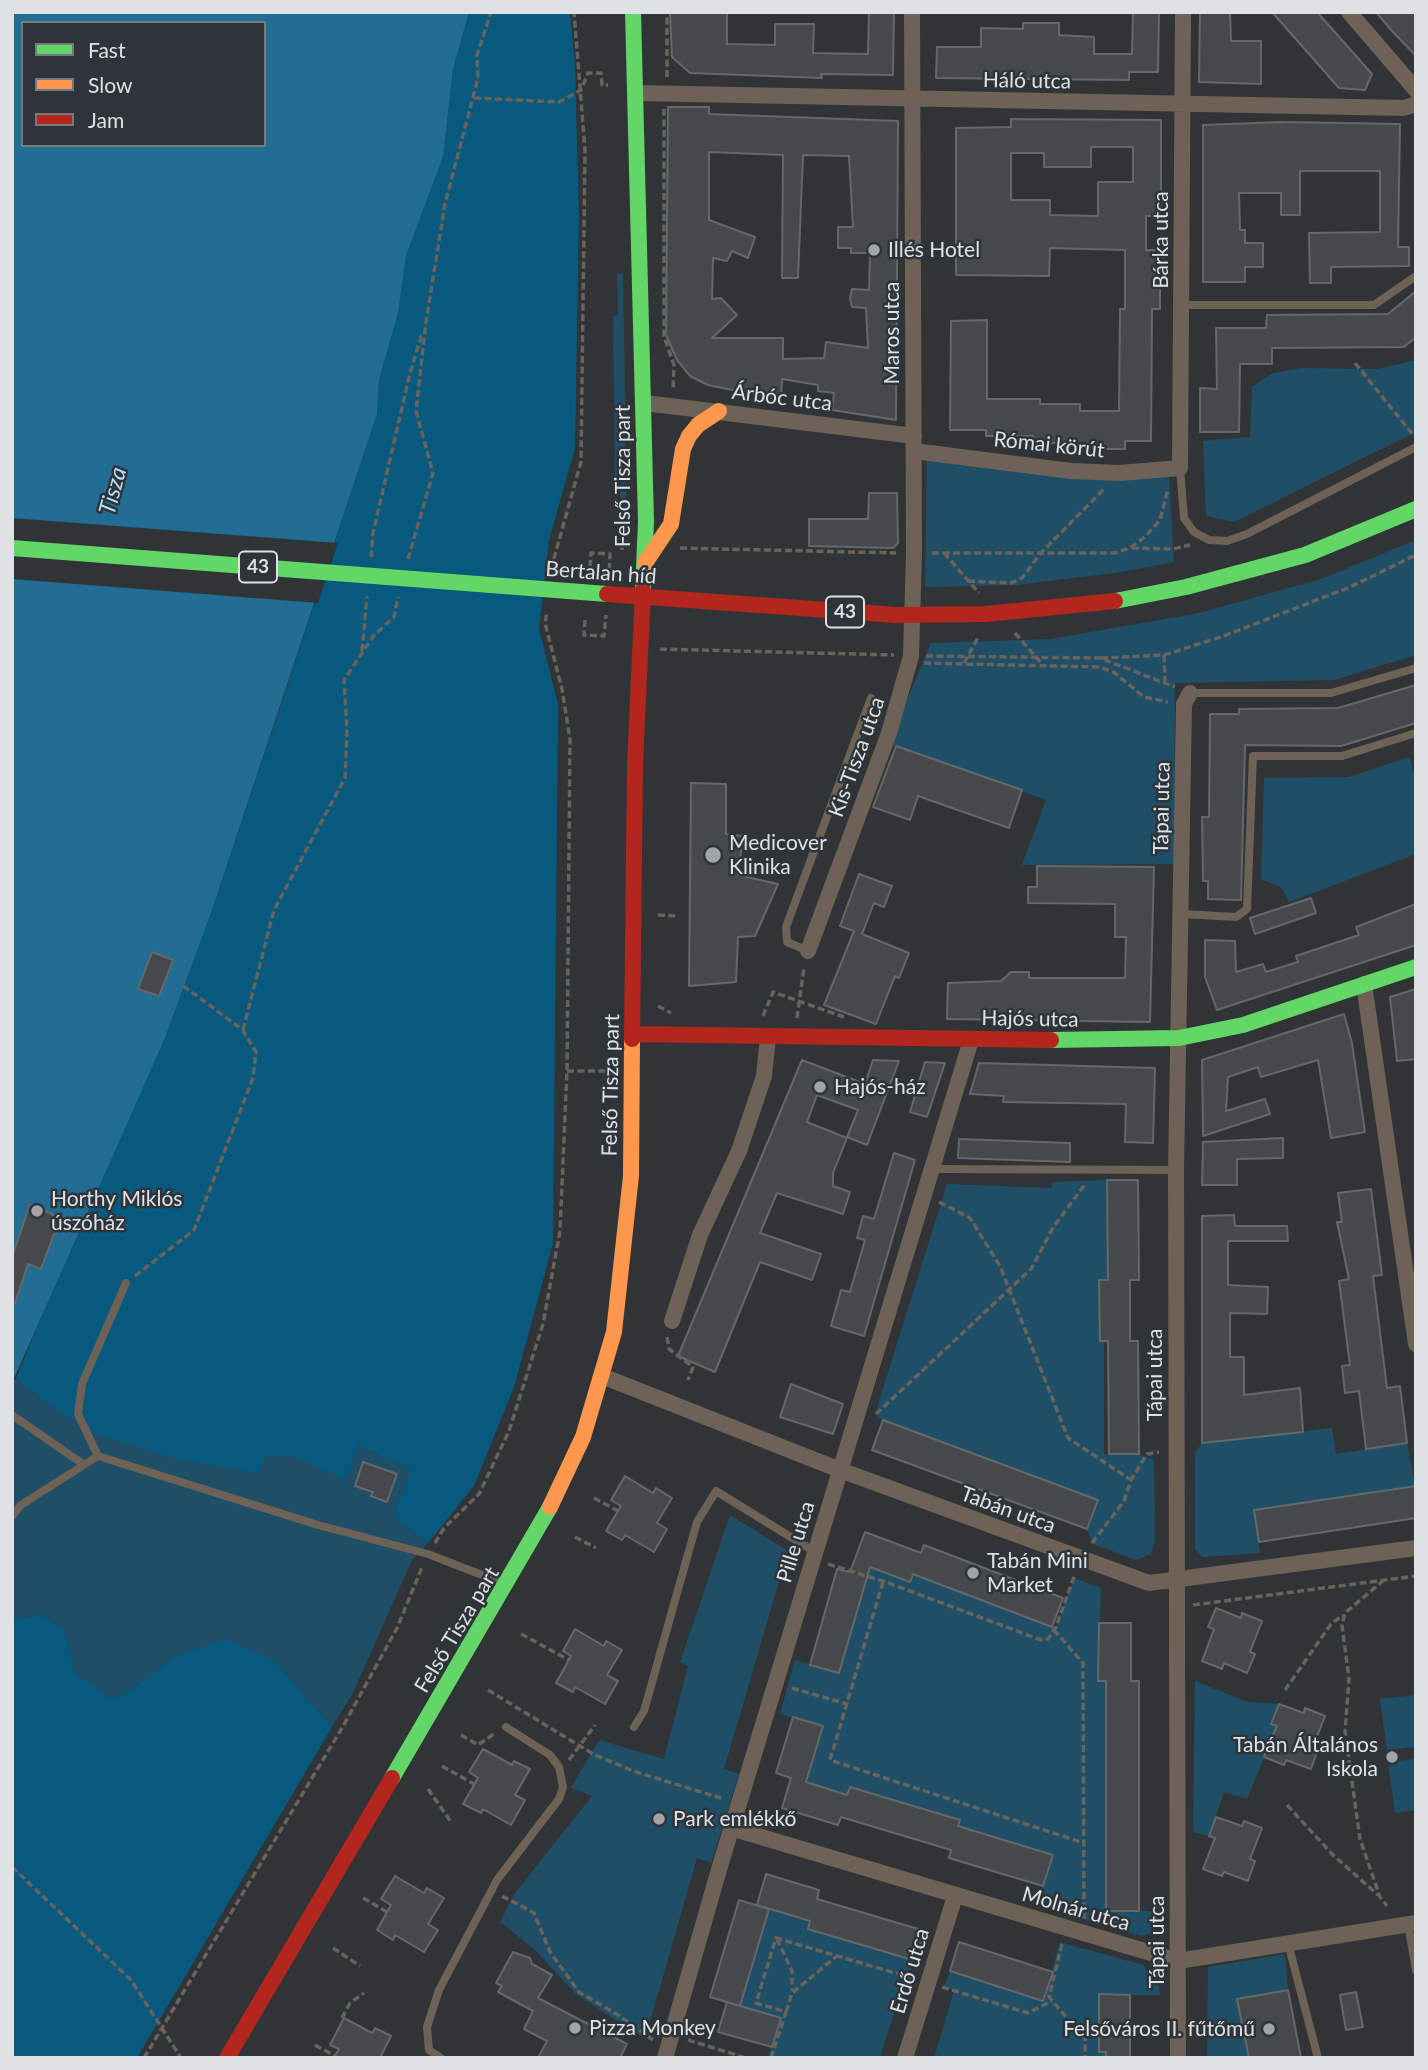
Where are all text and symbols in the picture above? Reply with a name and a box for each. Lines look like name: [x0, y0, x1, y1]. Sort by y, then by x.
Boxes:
legend: [21, 21, 266, 147]
text: Fast: [88, 37, 125, 62]
street label: Háló utca: [983, 68, 1071, 94]
text: Slow: [88, 72, 132, 97]
text: Jam: [88, 107, 124, 132]
street label: Bárka utca: [1148, 191, 1174, 289]
place label: Illés Hotel: [888, 237, 980, 263]
marker: Illés Hotel: [866, 242, 882, 258]
street label: Maros utca: [879, 282, 905, 384]
street label: Árbóc utca: [731, 379, 833, 417]
street label: Felső Tisza part: [610, 405, 636, 547]
street label: Római körút: [992, 427, 1106, 463]
water label: Tisza: [93, 464, 133, 518]
road number: 43: [239, 552, 277, 582]
street label: Bertalan híd: [545, 557, 657, 589]
road number: 43: [826, 596, 864, 628]
street label: Kis-Tisza utca: [824, 693, 890, 821]
street label: Tápai utca: [1149, 761, 1175, 855]
place label: Medicover Klinika: [729, 830, 827, 880]
marker: Medicover Klinika: [703, 845, 723, 865]
street label: Hajós utca: [981, 1006, 1079, 1032]
street label: Felső Tisza part: [597, 1014, 625, 1156]
place label: Hajós-ház: [834, 1074, 926, 1100]
marker: Hajós-ház: [812, 1079, 828, 1095]
place label: Horthy Miklós úszóház: [51, 1186, 182, 1236]
marker: Horthy Miklós úszóház: [29, 1203, 45, 1219]
street label: Tápai utca: [1142, 1329, 1168, 1421]
street label: Tabán utca: [957, 1481, 1059, 1539]
street label: Pille utca: [772, 1498, 820, 1586]
place label: Tabán Mini Market: [987, 1548, 1088, 1598]
street label: Felső Tisza part: [409, 1562, 505, 1698]
marker: Tabán Mini Market: [965, 1565, 981, 1581]
place label: Tabán Általános Iskola: [1233, 1732, 1378, 1782]
marker: Tabán Általános Iskola: [1384, 1749, 1400, 1765]
place label: Park emlékkő: [673, 1806, 796, 1832]
marker: Park emlékkő: [651, 1811, 667, 1827]
street label: Molnár utca: [1019, 1882, 1133, 1936]
street label: Tápai utca: [1144, 1896, 1170, 1988]
street label: Erdő utca: [885, 1925, 935, 2017]
place label: Pizza Monkey: [589, 2015, 716, 2041]
place label: Felsőváros II. fűtőmű: [1063, 2016, 1255, 2042]
marker: Pizza Monkey: [567, 2020, 583, 2036]
marker: Felsőváros II. fűtőmű: [1261, 2021, 1277, 2037]

